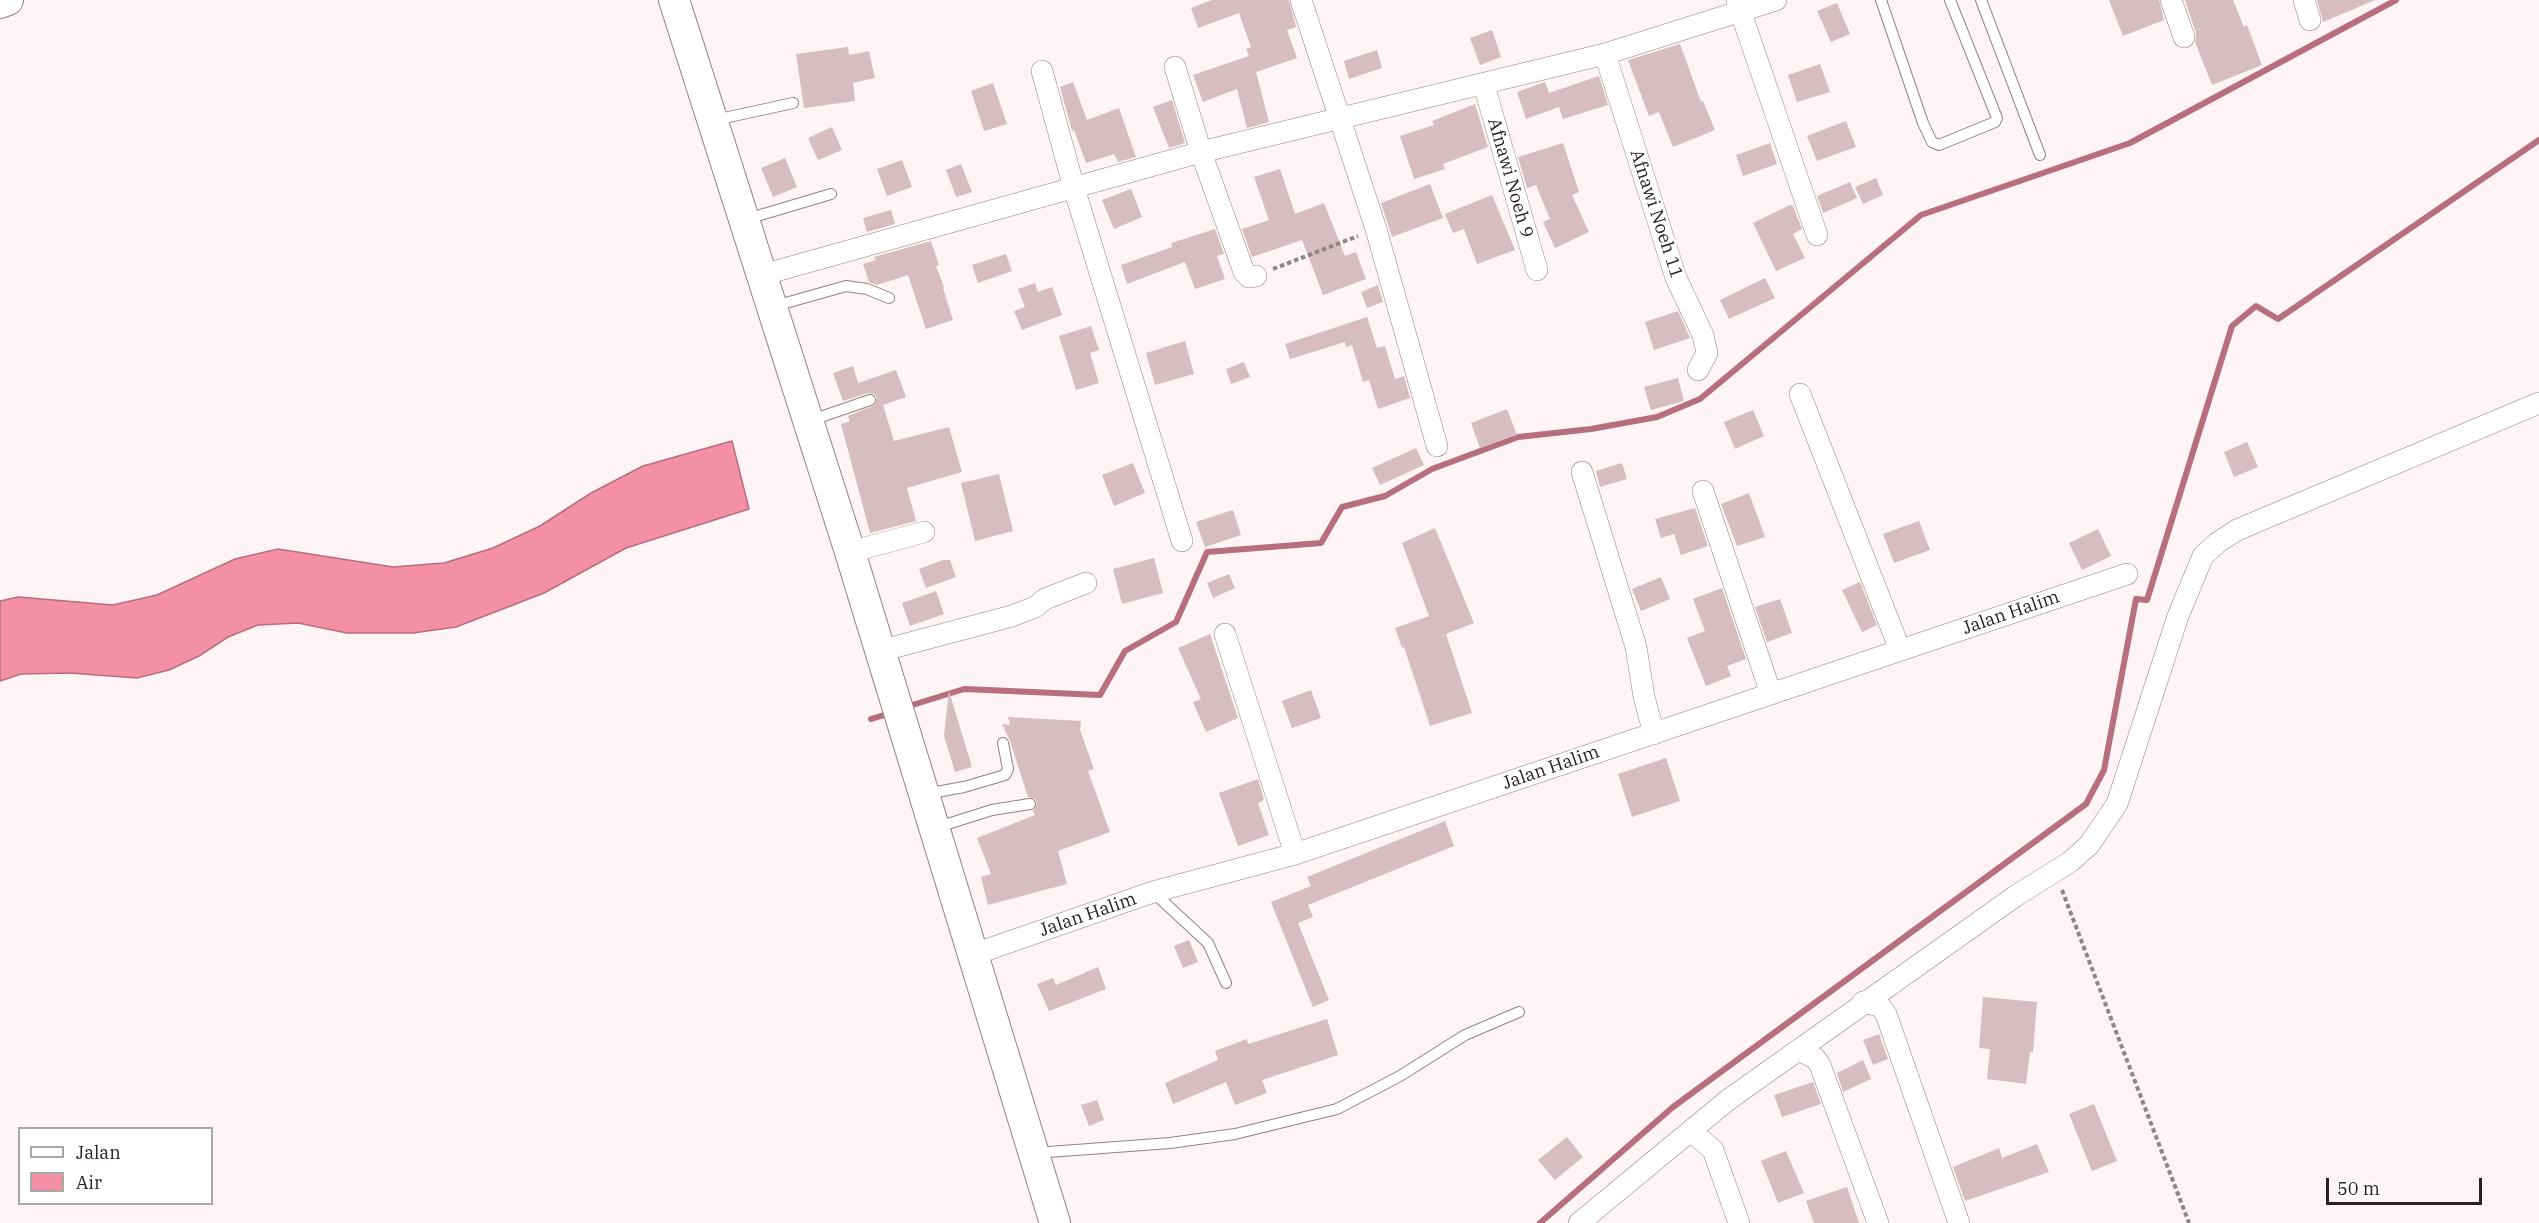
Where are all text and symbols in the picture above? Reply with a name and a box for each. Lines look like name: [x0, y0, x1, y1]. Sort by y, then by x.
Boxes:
street label: Afnawi Noeh 9: [1483, 116, 1537, 240]
street label: Afnawi Noeh 11: [1625, 147, 1687, 281]
street label: Jalan Halim: [1960, 586, 2062, 640]
street label: Jalan Halim: [1500, 741, 1602, 795]
street label: Jalan Halim: [1037, 888, 1139, 942]
legend: [18, 1127, 213, 1205]
text: Jalan: [76, 1141, 121, 1164]
scale bar: [2329, 1166, 2485, 1204]
text: Air: [76, 1171, 102, 1194]
text: 50 m: [2337, 1177, 2380, 1200]

